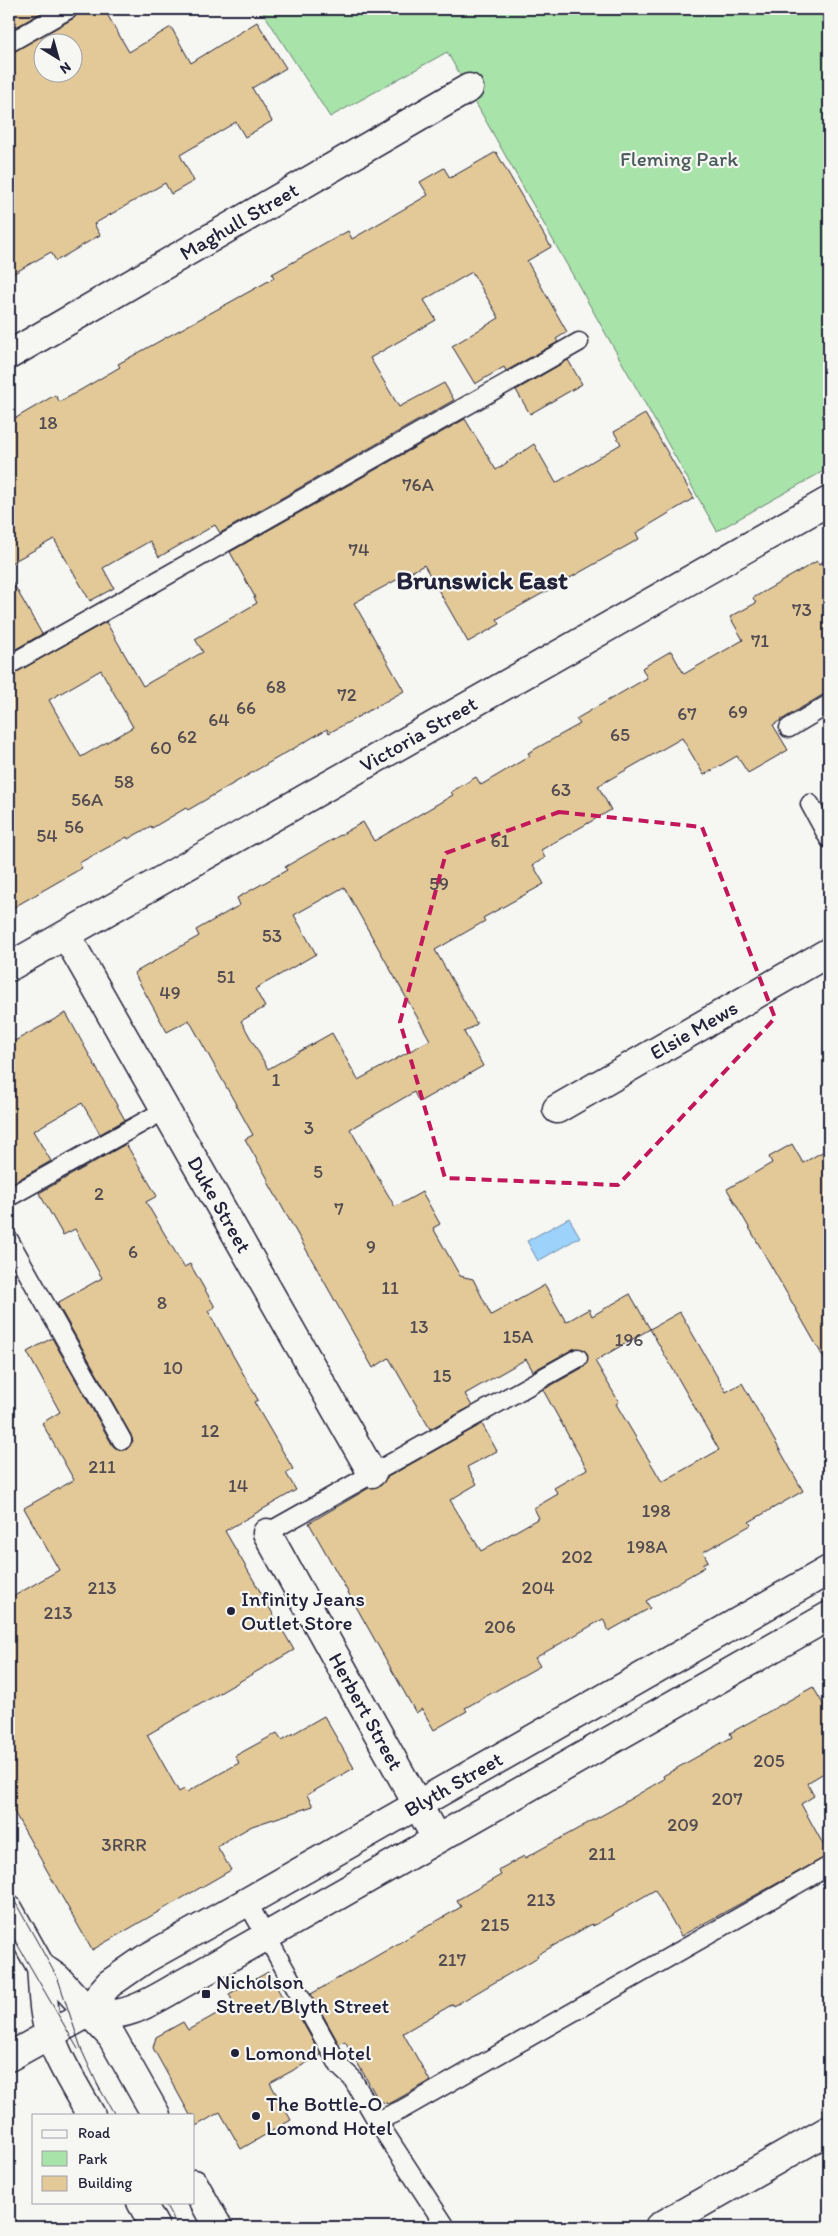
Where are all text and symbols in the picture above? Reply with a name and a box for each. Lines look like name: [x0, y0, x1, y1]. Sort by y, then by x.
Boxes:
north arrow: [32, 32, 82, 82]
text: N: [57, 58, 74, 78]
park label: Fleming Park: [620, 146, 738, 171]
street label: Maghull Street: [175, 177, 303, 265]
house number: 18: [38, 411, 58, 434]
house number: 76A: [402, 473, 434, 496]
house number: 74: [349, 538, 369, 561]
district label: Brunswick East: [396, 564, 568, 596]
house number: 73: [792, 598, 812, 621]
house number: 71: [751, 629, 769, 652]
house number: 68: [266, 675, 286, 698]
house number: 72: [337, 683, 357, 706]
street label: Victoria Street: [355, 691, 482, 777]
house number: 66: [236, 696, 256, 719]
house number: 69: [728, 700, 748, 723]
house number: 67: [677, 702, 697, 725]
house number: 64: [208, 708, 230, 731]
house number: 65: [610, 723, 630, 746]
house number: 62: [177, 725, 197, 748]
house number: 60: [150, 736, 172, 759]
house number: 58: [114, 770, 134, 793]
house number: 63: [551, 778, 571, 801]
house number: 56A: [71, 788, 103, 811]
house number: 56: [64, 815, 84, 838]
house number: 54: [36, 824, 58, 847]
house number: 61: [491, 829, 510, 852]
house number: 59: [429, 872, 449, 895]
house number: 53: [262, 924, 282, 947]
house number: 51: [217, 965, 236, 988]
house number: 49: [159, 981, 181, 1004]
street label: Elsie Mews: [645, 994, 742, 1065]
house number: 1: [272, 1068, 281, 1091]
house number: 3: [304, 1116, 314, 1139]
street label: Duke Street: [182, 1151, 257, 1257]
house number: 5: [313, 1160, 323, 1183]
house number: 2: [94, 1182, 104, 1205]
house number: 7: [334, 1197, 344, 1220]
house number: 9: [366, 1235, 376, 1258]
house number: 6: [128, 1240, 138, 1263]
house number: 11: [381, 1276, 399, 1299]
house number: 8: [157, 1291, 167, 1314]
house number: 13: [409, 1315, 429, 1338]
house number: 15A: [503, 1325, 533, 1348]
house number: 196: [615, 1328, 643, 1351]
house number: 10: [163, 1356, 183, 1379]
house number: 15: [433, 1364, 451, 1387]
house number: 12: [201, 1419, 219, 1442]
house number: 211: [88, 1455, 116, 1478]
house number: 14: [228, 1474, 248, 1497]
house number: 198: [641, 1499, 671, 1522]
house number: 198A: [626, 1535, 668, 1558]
house number: 202: [561, 1545, 593, 1568]
house number: 213: [87, 1576, 117, 1599]
house number: 204: [521, 1576, 555, 1599]
place label: Infinity Jeans Outlet Store: [241, 1586, 365, 1635]
house number: 213: [43, 1601, 73, 1624]
marker: Infinity Jeans Outlet Store: [225, 1605, 237, 1617]
house number: 206: [484, 1615, 516, 1638]
street label: Herbert Street: [324, 1648, 409, 1775]
street label: Blyth Street: [400, 1746, 507, 1822]
house number: 205: [753, 1749, 785, 1772]
house number: 207: [711, 1787, 743, 1810]
house number: 209: [667, 1813, 699, 1836]
house number: 3RRR: [101, 1833, 147, 1856]
house number: 211: [588, 1842, 616, 1865]
house number: 213: [526, 1888, 556, 1911]
house number: 215: [481, 1913, 509, 1936]
house number: 217: [438, 1948, 466, 1971]
place label: Nicholson Street/Blyth Street: [216, 1969, 390, 2018]
marker: Nicholson Street/Blyth Street: [200, 1988, 212, 2000]
place label: Lomond Hotel: [245, 2040, 371, 2065]
marker: Lomond Hotel: [229, 2047, 241, 2059]
place label: The Bottle-O Lomond Hotel: [266, 2091, 392, 2140]
marker: The Bottle-O Lomond Hotel: [250, 2110, 262, 2122]
legend: [32, 2114, 195, 2204]
text: Road: [78, 2124, 111, 2142]
text: Park: [78, 2150, 108, 2168]
text: Building: [78, 2174, 132, 2192]

